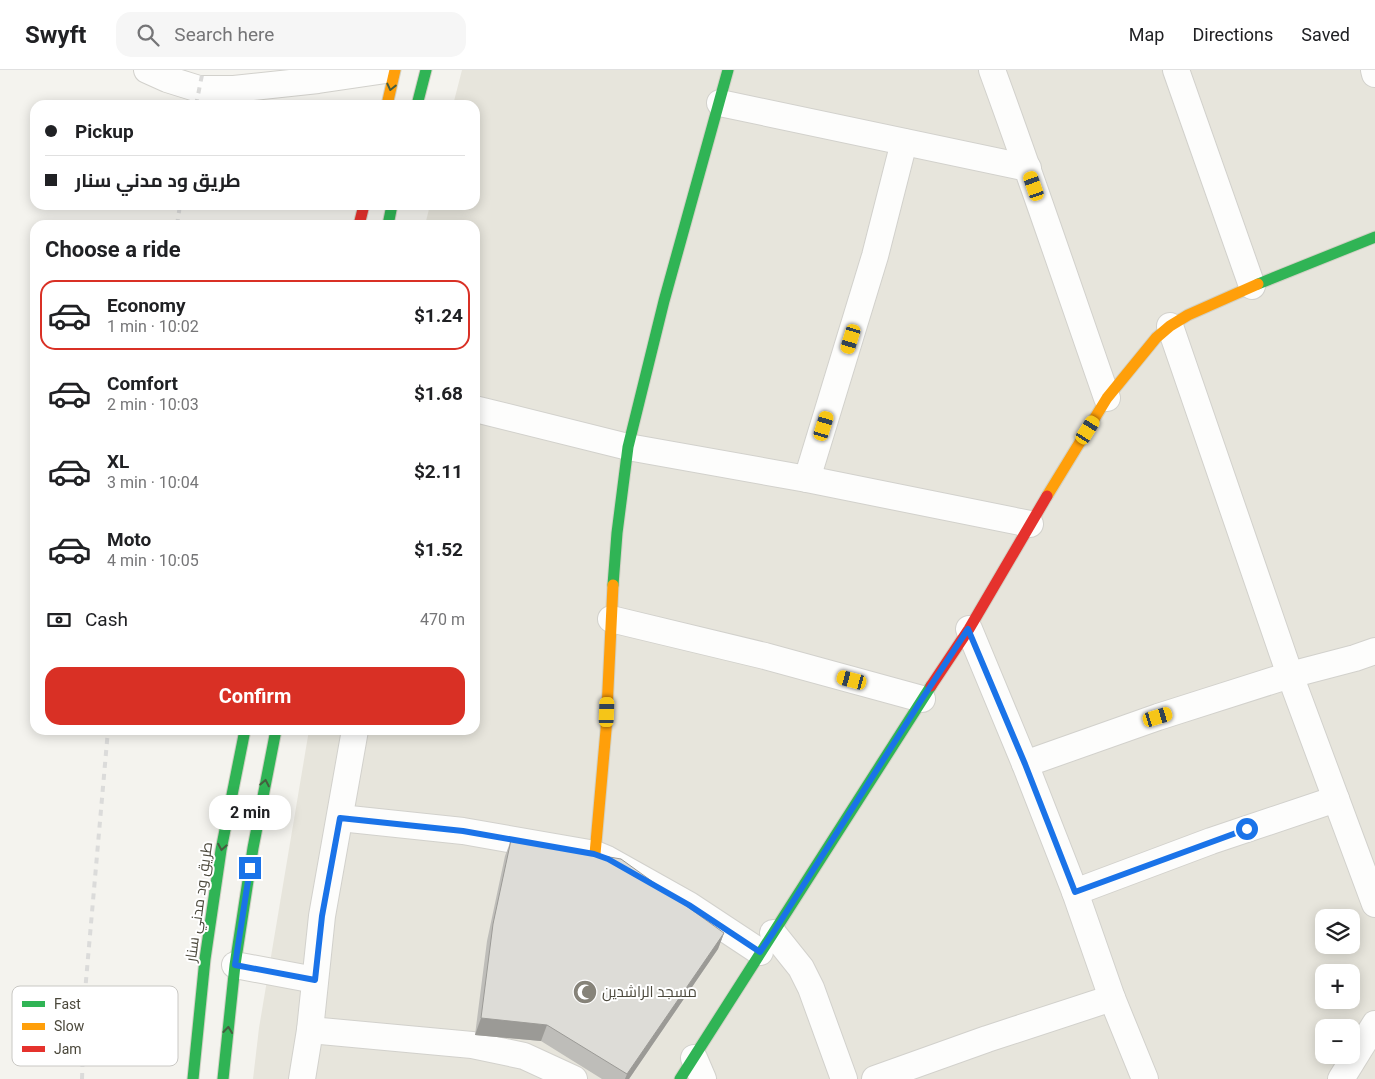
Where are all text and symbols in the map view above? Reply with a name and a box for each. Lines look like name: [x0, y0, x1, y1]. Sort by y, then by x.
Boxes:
search box: [116, 12, 466, 57]
text: Swyft: [25, 21, 86, 49]
icon: search: [134, 21, 162, 49]
text: Search here: [174, 23, 274, 46]
text: Map: [1129, 24, 1164, 45]
text: Directions: [1192, 24, 1273, 45]
text: Saved: [1301, 24, 1350, 45]
one-way arrow: [386, 83, 397, 92]
text: Pickup: [75, 120, 134, 143]
text: طريق ود مدني سنار: [75, 169, 241, 192]
car: [1022, 169, 1045, 203]
text: Choose a ride: [45, 237, 181, 262]
icon: car: [47, 293, 92, 338]
text: Economy: [107, 294, 186, 317]
text: $1.24: [414, 304, 463, 327]
text: 1 min · 10:02: [107, 317, 199, 336]
car: [839, 322, 862, 356]
icon: car: [47, 371, 92, 416]
text: Comfort: [107, 372, 178, 395]
text: $1.68: [414, 382, 463, 405]
text: 2 min · 10:03: [107, 395, 199, 414]
car: [812, 409, 835, 443]
car: [1073, 413, 1102, 447]
icon: car: [47, 449, 92, 494]
text: XL: [107, 450, 129, 473]
text: $2.11: [414, 460, 463, 483]
text: 3 min · 10:04: [107, 473, 199, 492]
icon: car: [47, 527, 92, 572]
text: Moto: [107, 528, 151, 551]
text: $1.52: [414, 538, 463, 561]
text: 4 min · 10:05: [107, 551, 199, 570]
icon: cash: [45, 606, 73, 634]
text: Cash: [85, 608, 128, 631]
text: 470 m: [420, 610, 465, 629]
button: Confirm: [45, 667, 465, 725]
car: [835, 669, 868, 691]
car: [598, 697, 615, 727]
car: [1141, 705, 1174, 729]
one-way arrow: [260, 779, 270, 788]
callout: 2 min: [209, 796, 291, 830]
text: 2 min: [230, 803, 270, 822]
route start: [1236, 818, 1258, 840]
street label: طريق ود مدني سنار: [182, 841, 219, 965]
one-way arrow: [218, 842, 228, 851]
route end: [239, 857, 261, 879]
map controls: [1315, 909, 1360, 1064]
button: layers: [1315, 909, 1360, 954]
button: +: [1315, 964, 1360, 1009]
mosque icon: مسجد الراشدين: [572, 979, 598, 1005]
place label: مسجد الراشدين: [602, 983, 697, 1002]
legend: [12, 986, 178, 1066]
text: Fast: [54, 996, 81, 1012]
text: Slow: [54, 1018, 85, 1034]
button: −: [1315, 1019, 1360, 1064]
one-way arrow: [222, 1026, 233, 1034]
text: Jam: [54, 1041, 82, 1057]

